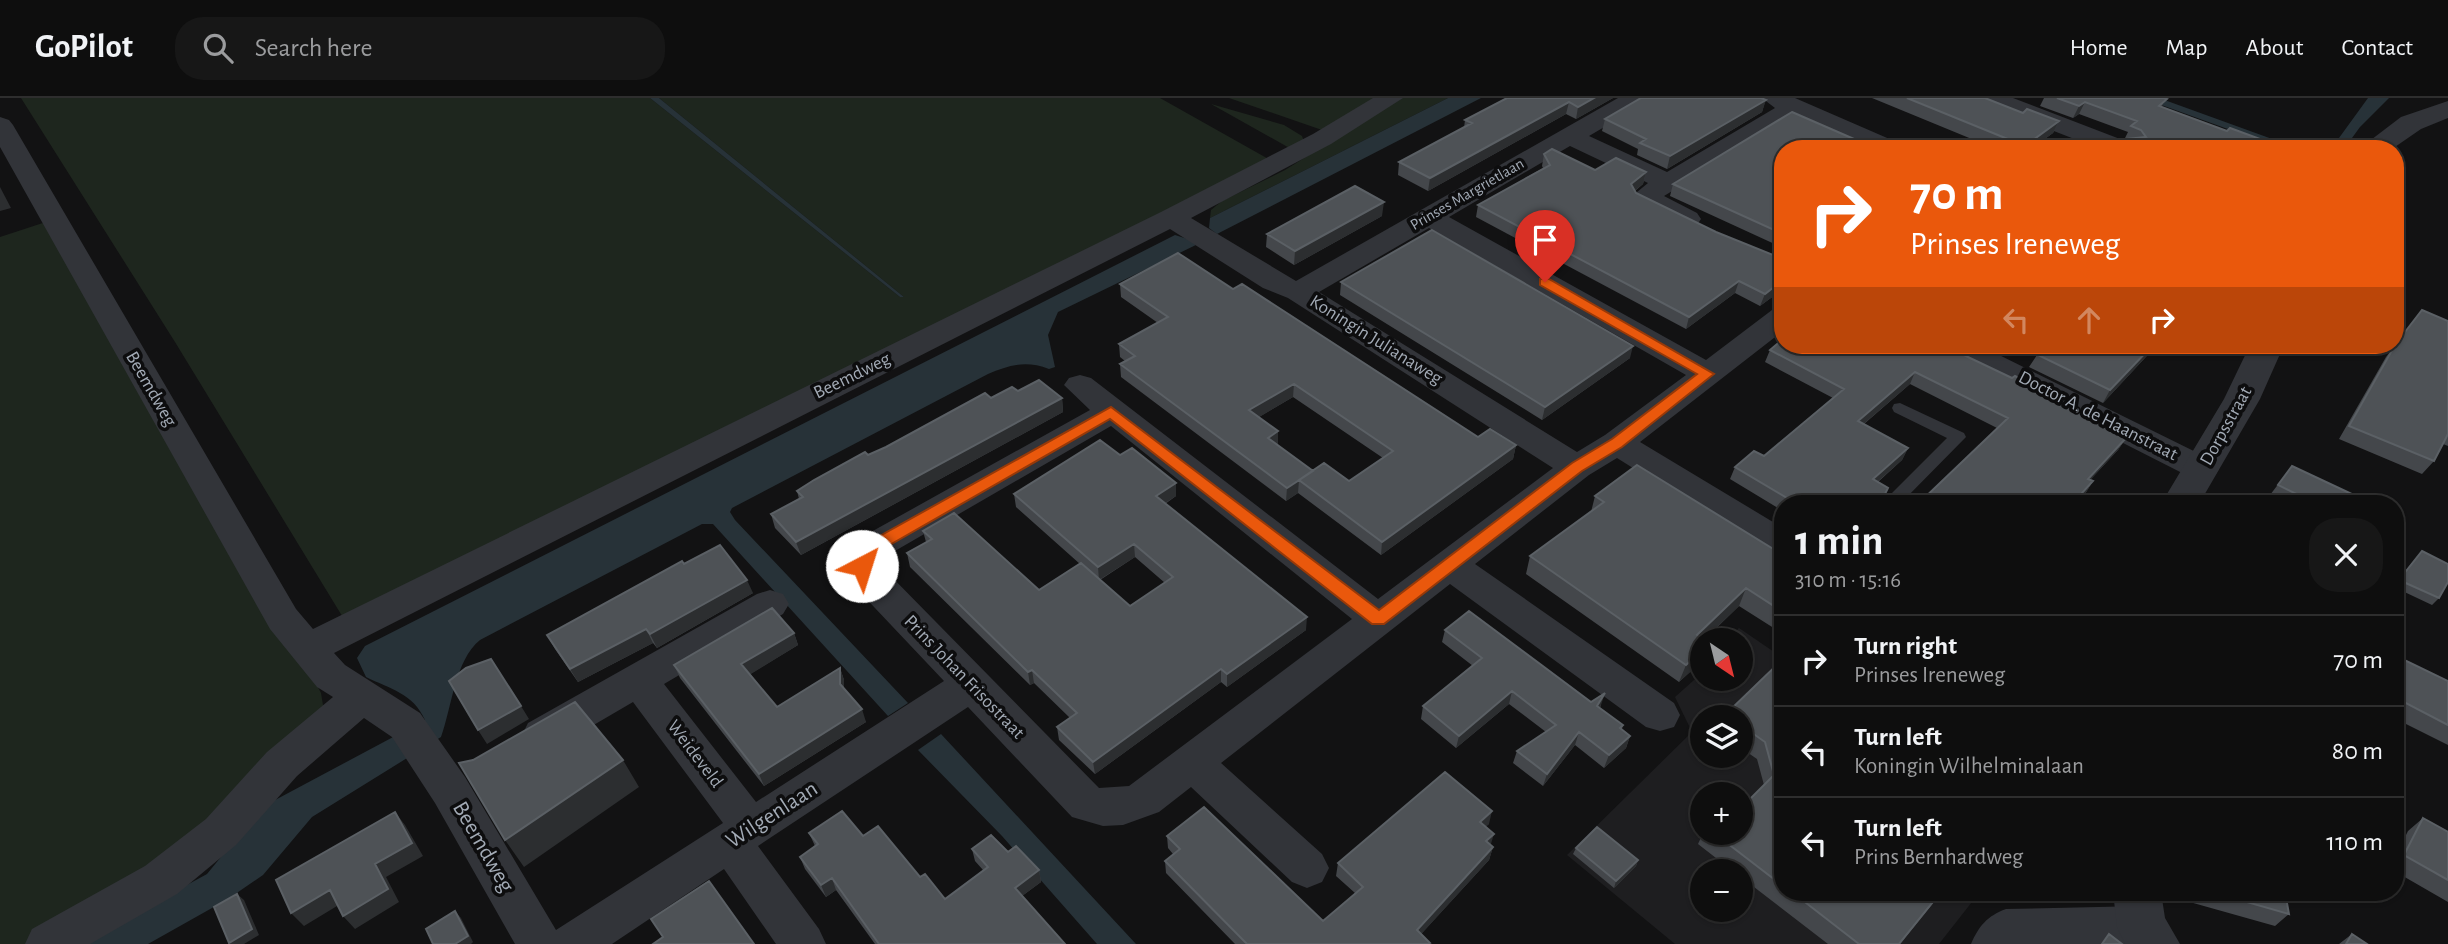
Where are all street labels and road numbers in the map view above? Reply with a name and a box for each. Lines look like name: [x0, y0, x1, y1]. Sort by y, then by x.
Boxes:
street label: Prinses Margrietlaan: [1407, 155, 1527, 233]
street label: Koningin Julianaweg: [1306, 292, 1446, 389]
street label: Beemdweg: [122, 348, 180, 430]
street label: Beemdweg: [811, 349, 894, 403]
street label: Doctor A. de Haanstraat: [2015, 368, 2181, 464]
street label: Dorpsstraat: [2197, 383, 2255, 469]
street label: Prins Johan Frisostraat: [900, 611, 1028, 743]
street label: Weideveld: [664, 717, 726, 791]
street label: Wilgenlaan: [722, 777, 822, 853]
street label: Beemdweg: [448, 798, 518, 897]

